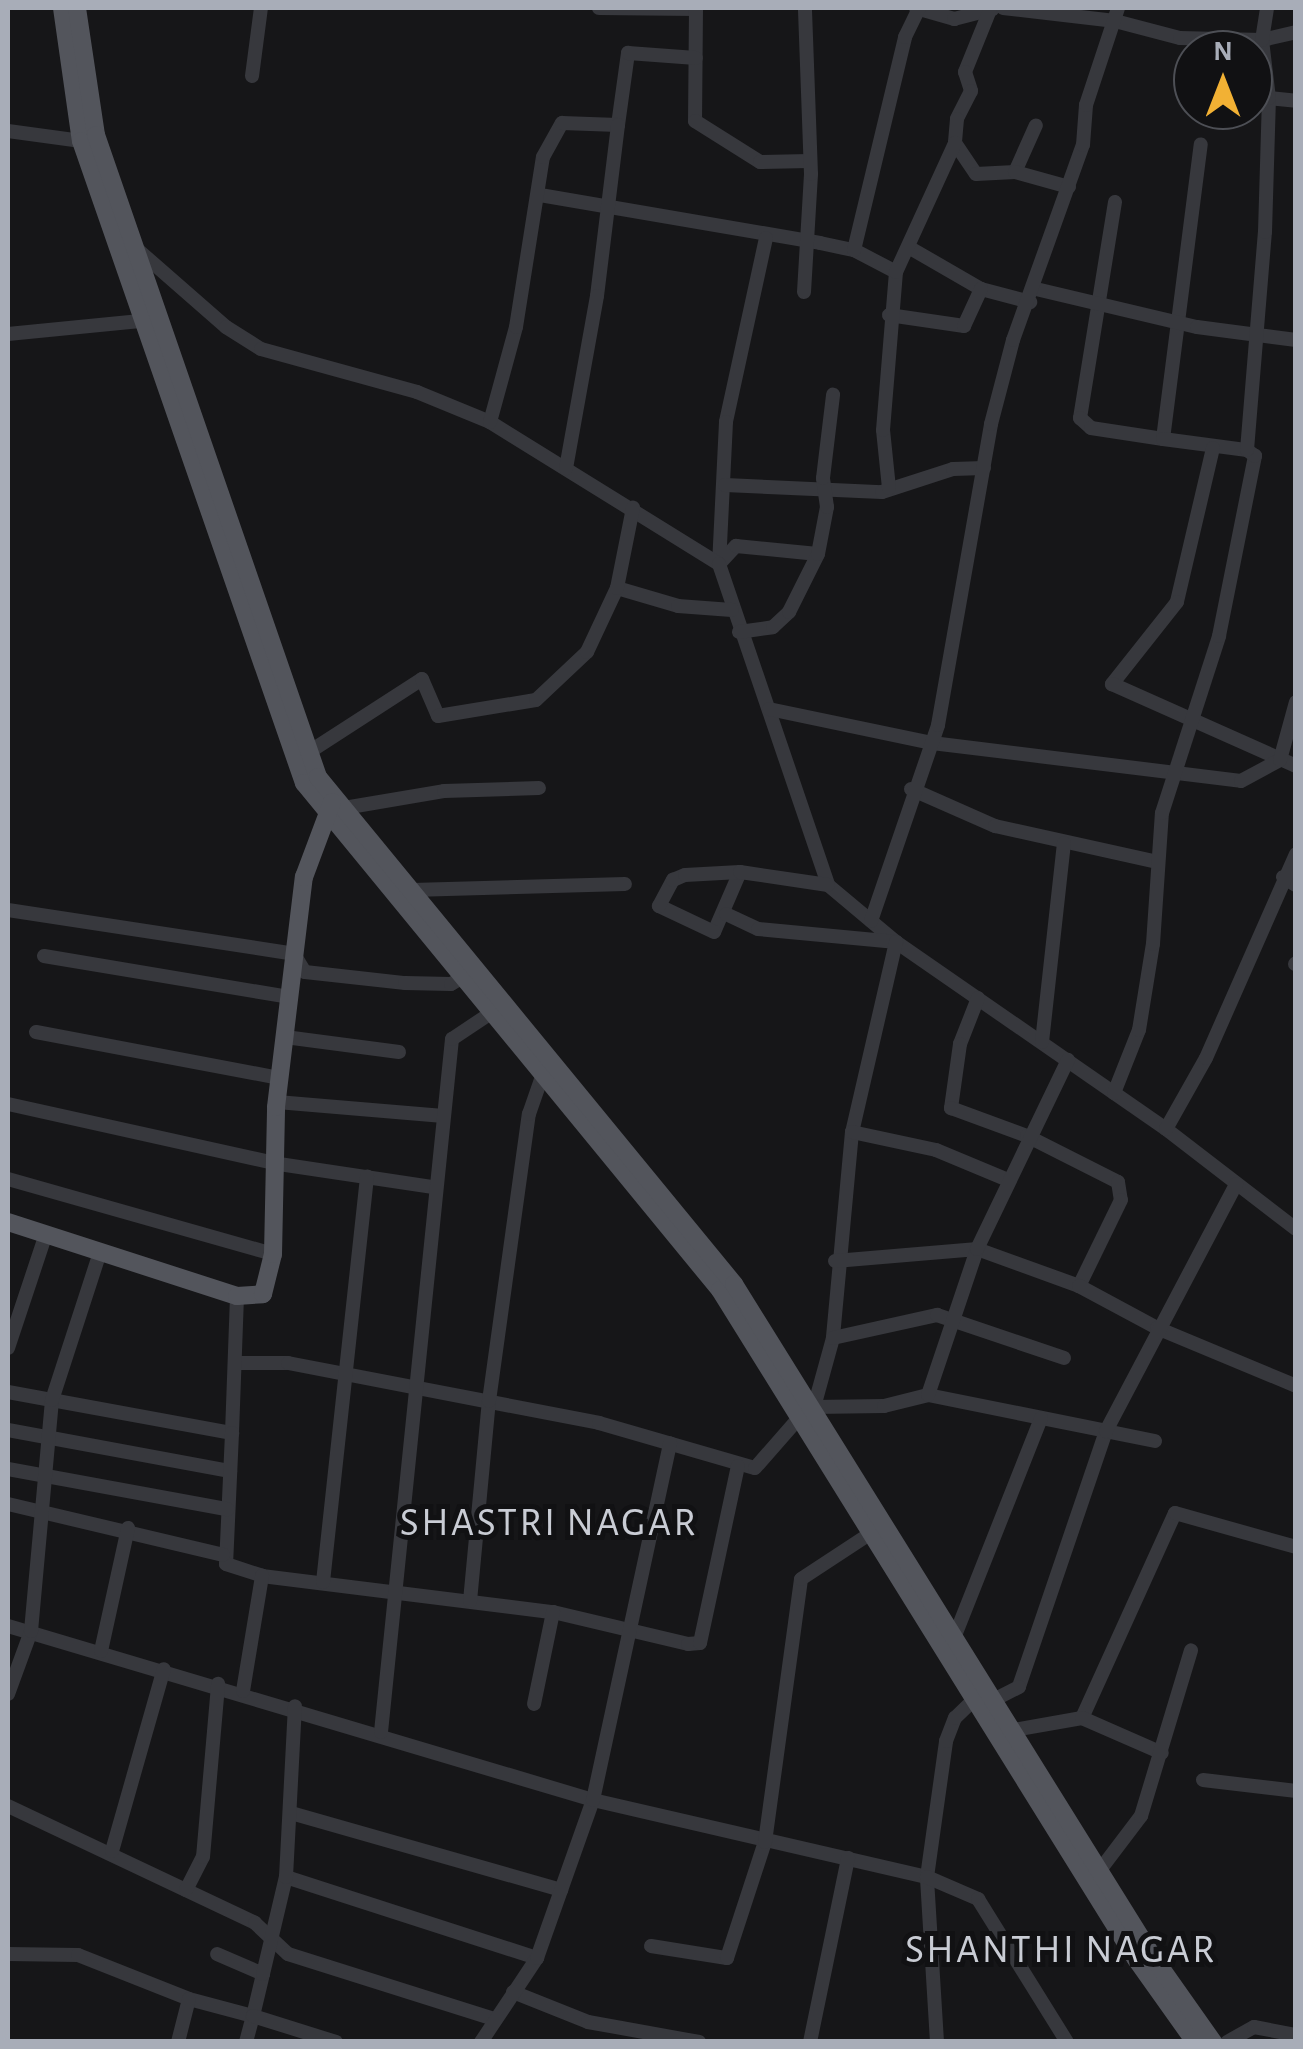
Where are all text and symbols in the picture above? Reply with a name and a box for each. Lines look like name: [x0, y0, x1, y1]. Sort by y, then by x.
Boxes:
north arrow: [1173, 30, 1273, 130]
text: N: [1213, 38, 1233, 66]
district label: SHASTRI NAGAR: [400, 1499, 698, 1547]
district label: SHANTHI NAGAR: [905, 1926, 1217, 1974]

